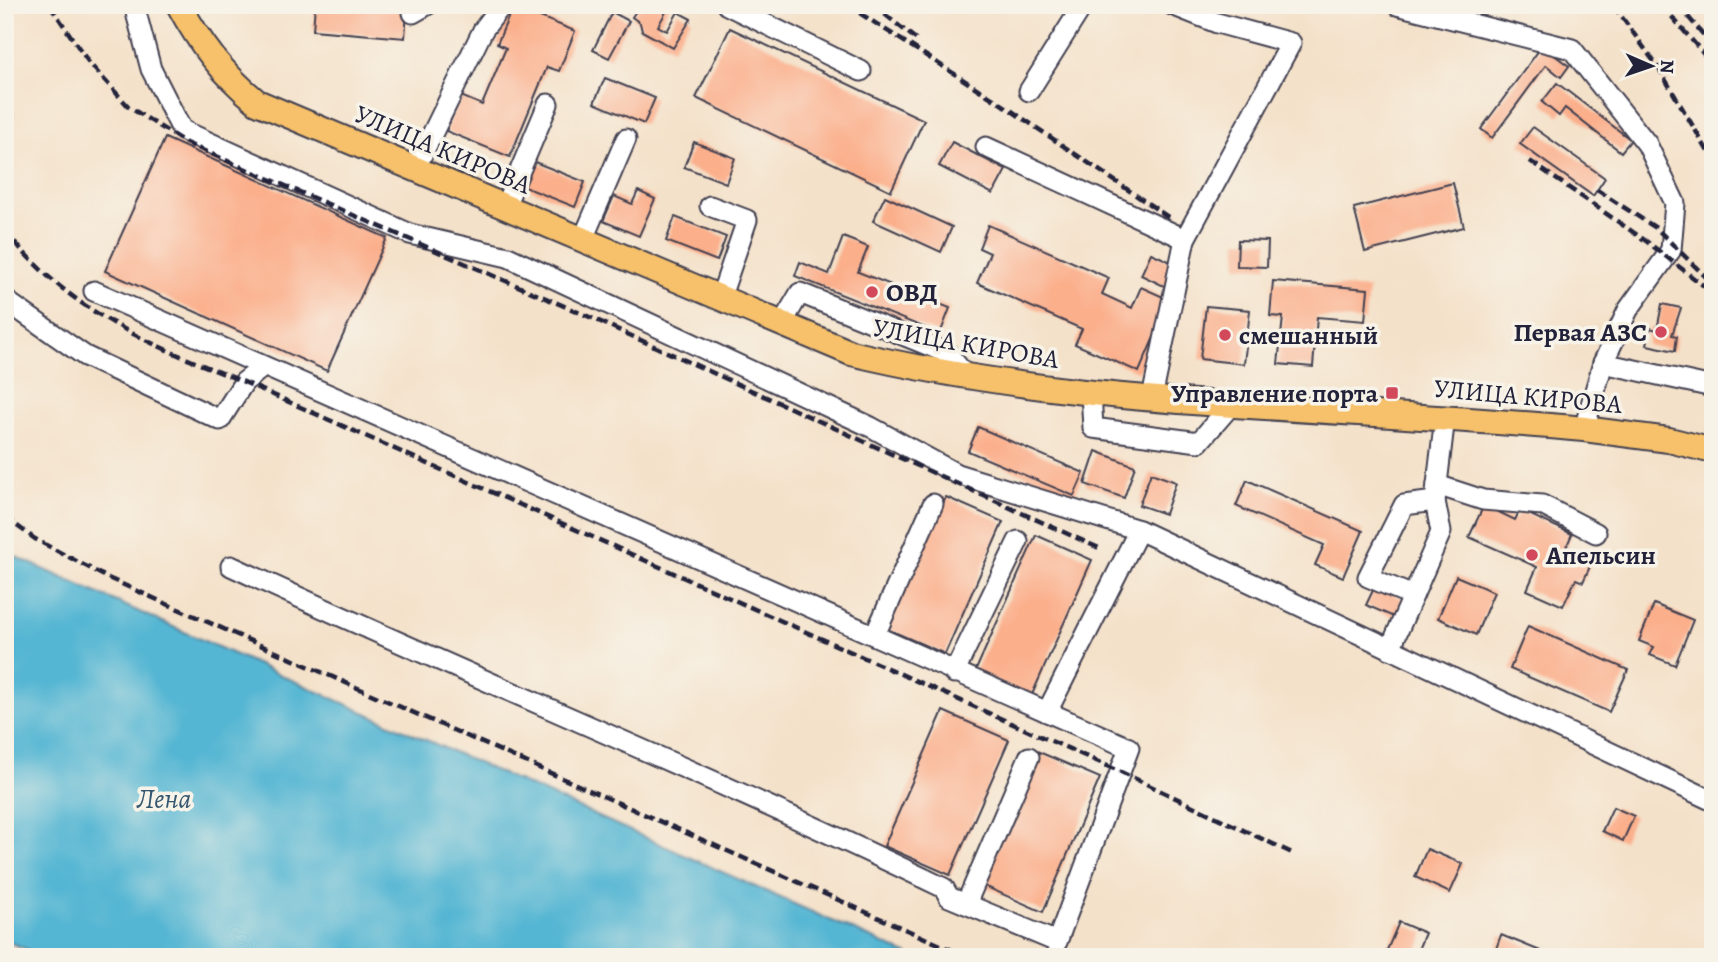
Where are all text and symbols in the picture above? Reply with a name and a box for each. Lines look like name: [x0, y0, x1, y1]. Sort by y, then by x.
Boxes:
north arrow: [1616, 32, 1686, 102]
text: N: [1654, 59, 1680, 74]
street label: УЛИЦА КИРОВА: [349, 97, 537, 203]
place label: ОВД: [886, 275, 938, 310]
marker: ОВД: [864, 284, 880, 300]
street label: УЛИЦА КИРОВА: [870, 310, 1063, 377]
place label: Первая АЗС: [1513, 315, 1647, 350]
place label: смешанный: [1239, 318, 1378, 353]
marker: Первая АЗС: [1653, 324, 1669, 340]
marker: смешанный: [1217, 327, 1233, 343]
street label: УЛИЦА КИРОВА: [1433, 371, 1624, 422]
place label: Управление порта: [1171, 376, 1379, 411]
marker: Управление порта: [1384, 385, 1400, 401]
place label: Апельсин: [1545, 538, 1656, 573]
marker: Апельсин: [1524, 547, 1540, 563]
water label: Лена: [135, 780, 192, 818]

